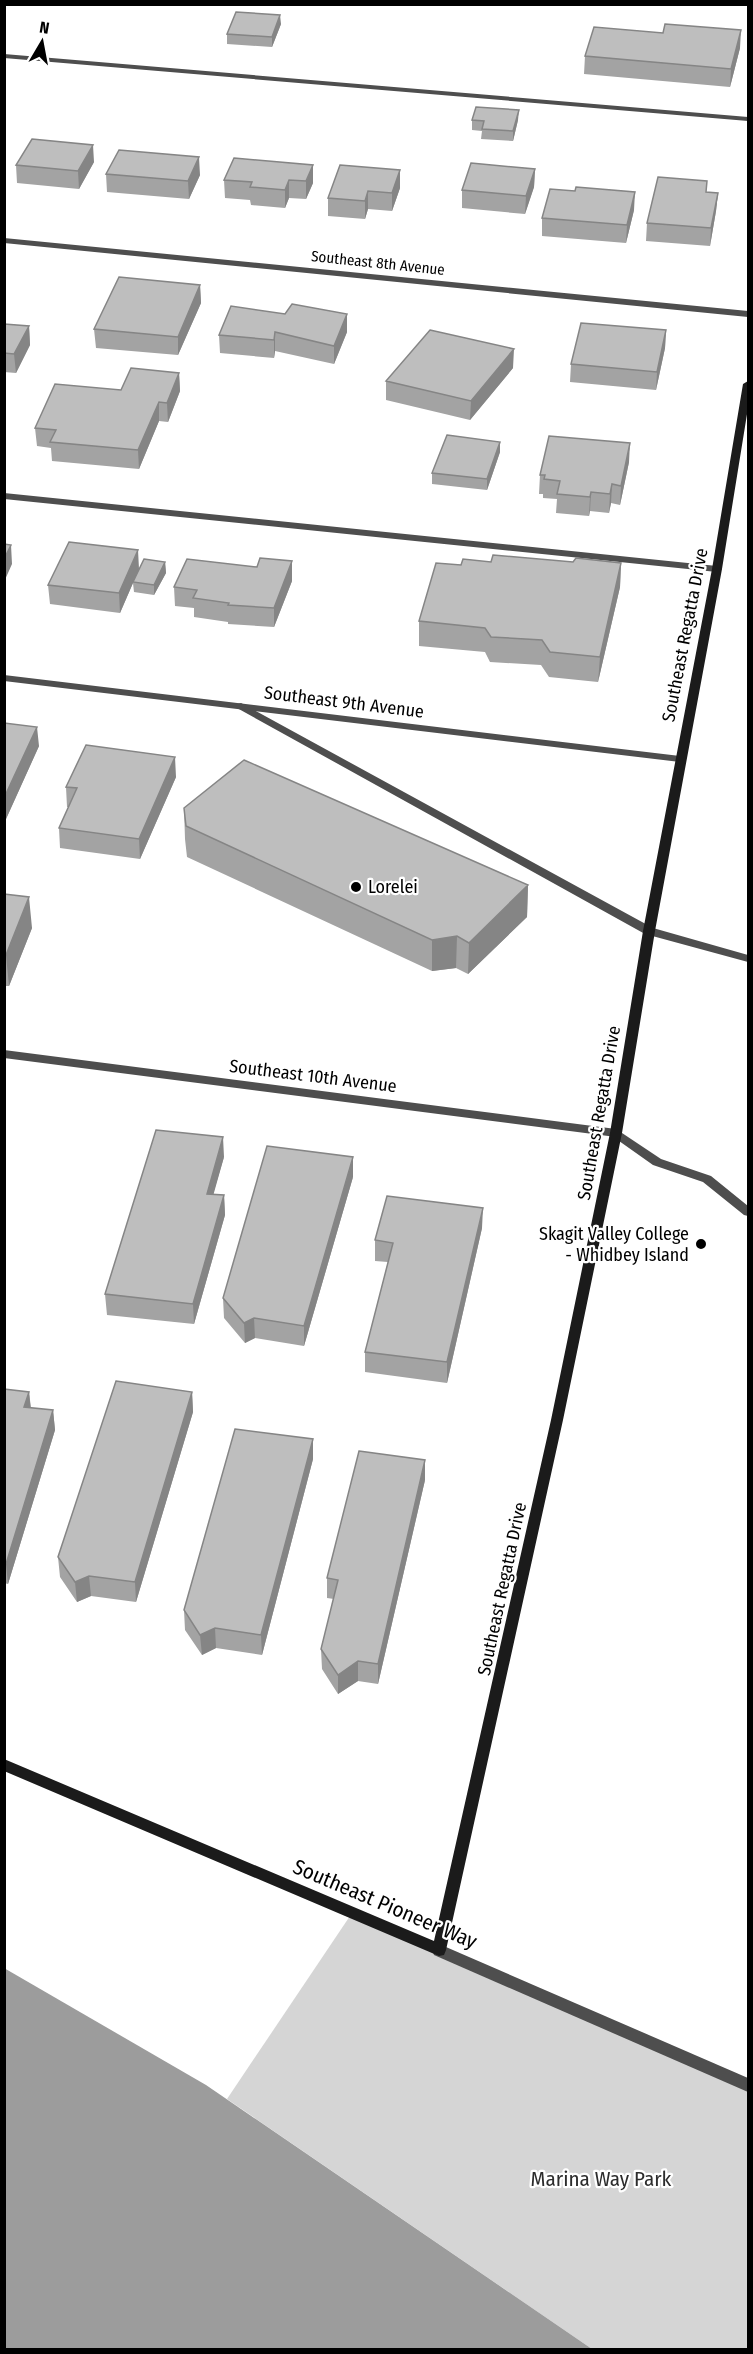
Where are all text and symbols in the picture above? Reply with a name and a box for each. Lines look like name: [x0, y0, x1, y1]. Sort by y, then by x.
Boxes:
north arrow: [12, 12, 72, 72]
text: N: [38, 18, 51, 38]
street label: Southeast 8th Avenue: [310, 247, 446, 279]
street label: Southeast Regatta Drive: [657, 546, 713, 724]
street label: Southeast 9th Avenue: [263, 681, 425, 723]
place label: Lorelei: [368, 876, 418, 898]
marker: Lorelei: [349, 880, 363, 894]
street label: Southeast Regatta Drive: [573, 1024, 625, 1202]
street label: Southeast 10th Avenue: [228, 1055, 398, 1097]
place label: Skagit Valley College - Whidbey Island: [539, 1223, 689, 1266]
marker: Skagit Valley College - Whidbey Island: [694, 1237, 708, 1251]
street label: Southeast Regatta Drive: [473, 1500, 531, 1678]
street label: Southeast Pioneer Way: [289, 1853, 481, 1955]
park label: Marina Way Park: [531, 2166, 672, 2192]

